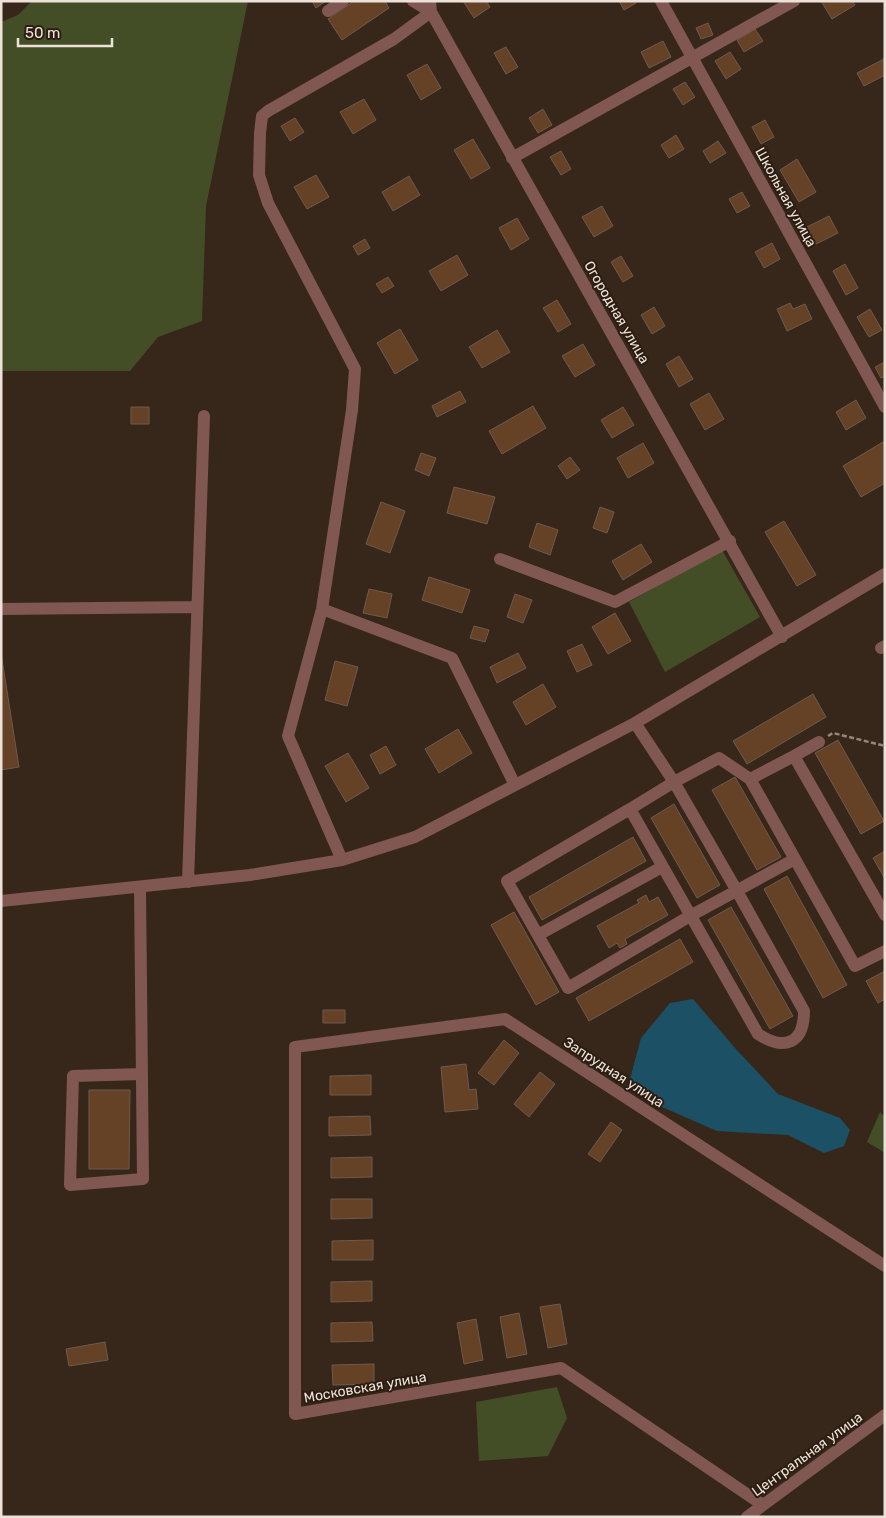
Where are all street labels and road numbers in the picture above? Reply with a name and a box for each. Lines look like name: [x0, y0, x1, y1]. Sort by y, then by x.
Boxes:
street label: Школьная улица: [751, 144, 820, 250]
street label: Огородная улица: [580, 258, 653, 367]
street label: Запрудная улица: [560, 1034, 667, 1111]
street label: Московская улица: [302, 1368, 428, 1407]
street label: Центральная улица: [749, 1409, 866, 1500]

